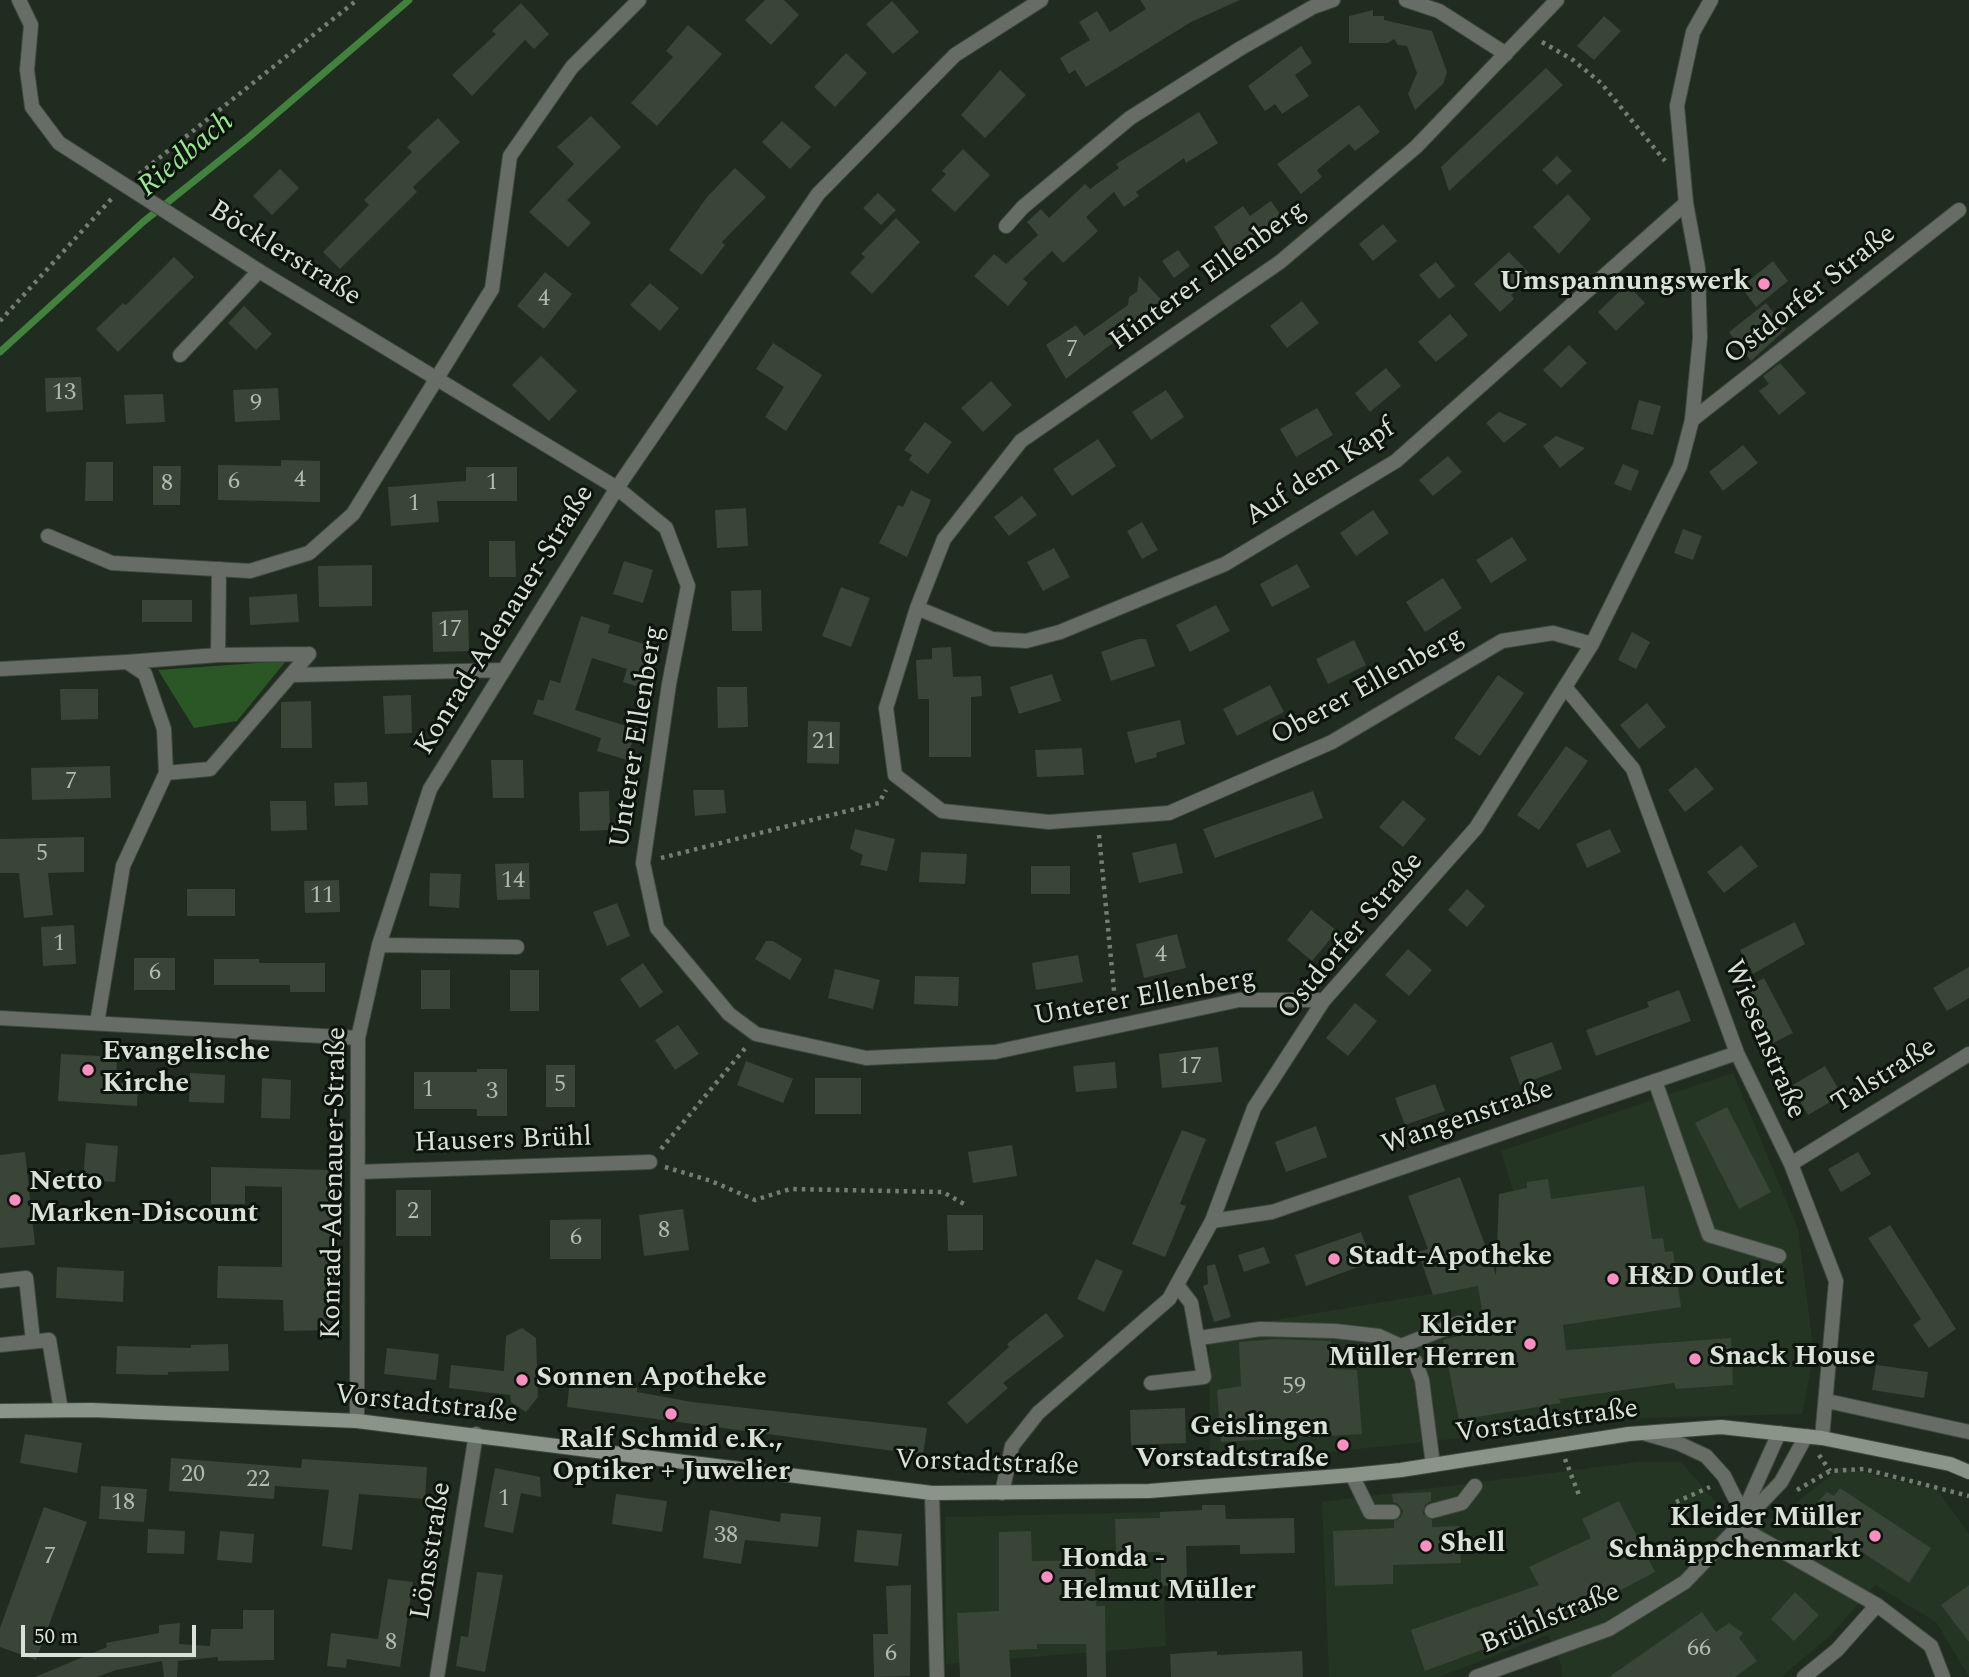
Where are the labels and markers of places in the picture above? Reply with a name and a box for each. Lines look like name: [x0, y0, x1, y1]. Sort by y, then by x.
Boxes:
place label: Umspannungswerk: [1499, 267, 1750, 301]
marker: Umspannungswerk: [1756, 276, 1772, 292]
place label: Evangelische Kirche: [102, 1037, 270, 1103]
marker: Evangelische Kirche: [80, 1062, 96, 1078]
place label: Netto Marken-Discount: [29, 1167, 258, 1233]
marker: Netto Marken-Discount: [7, 1192, 23, 1208]
place label: Stadt-Apotheke: [1348, 1242, 1552, 1276]
marker: Stadt-Apotheke: [1326, 1251, 1342, 1267]
place label: H&D Outlet: [1627, 1262, 1785, 1296]
marker: H&D Outlet: [1605, 1271, 1621, 1287]
place label: Kleider Müller Herren: [1328, 1311, 1516, 1377]
marker: Kleider Müller Herren: [1522, 1336, 1538, 1352]
place label: Snack House: [1709, 1342, 1875, 1376]
marker: Snack House: [1687, 1351, 1703, 1367]
place label: Sonnen Apotheke: [536, 1363, 767, 1397]
marker: Sonnen Apotheke: [514, 1372, 530, 1388]
marker: Ralf Schmid e.K., Optiker + Juwelier: [663, 1406, 679, 1422]
place label: Geislingen Vorstadtstraße: [1136, 1412, 1329, 1478]
place label: Ralf Schmid e.K., Optiker + Juwelier: [552, 1425, 790, 1491]
marker: Geislingen Vorstadtstraße: [1335, 1437, 1351, 1453]
place label: Kleider Müller Schnäppchenmarkt: [1608, 1503, 1861, 1569]
marker: Kleider Müller Schnäppchenmarkt: [1867, 1528, 1883, 1544]
place label: Shell: [1440, 1529, 1505, 1563]
marker: Shell: [1418, 1538, 1434, 1554]
place label: Honda - Helmut Müller: [1061, 1544, 1255, 1610]
marker: Honda - Helmut Müller: [1039, 1569, 1055, 1585]

